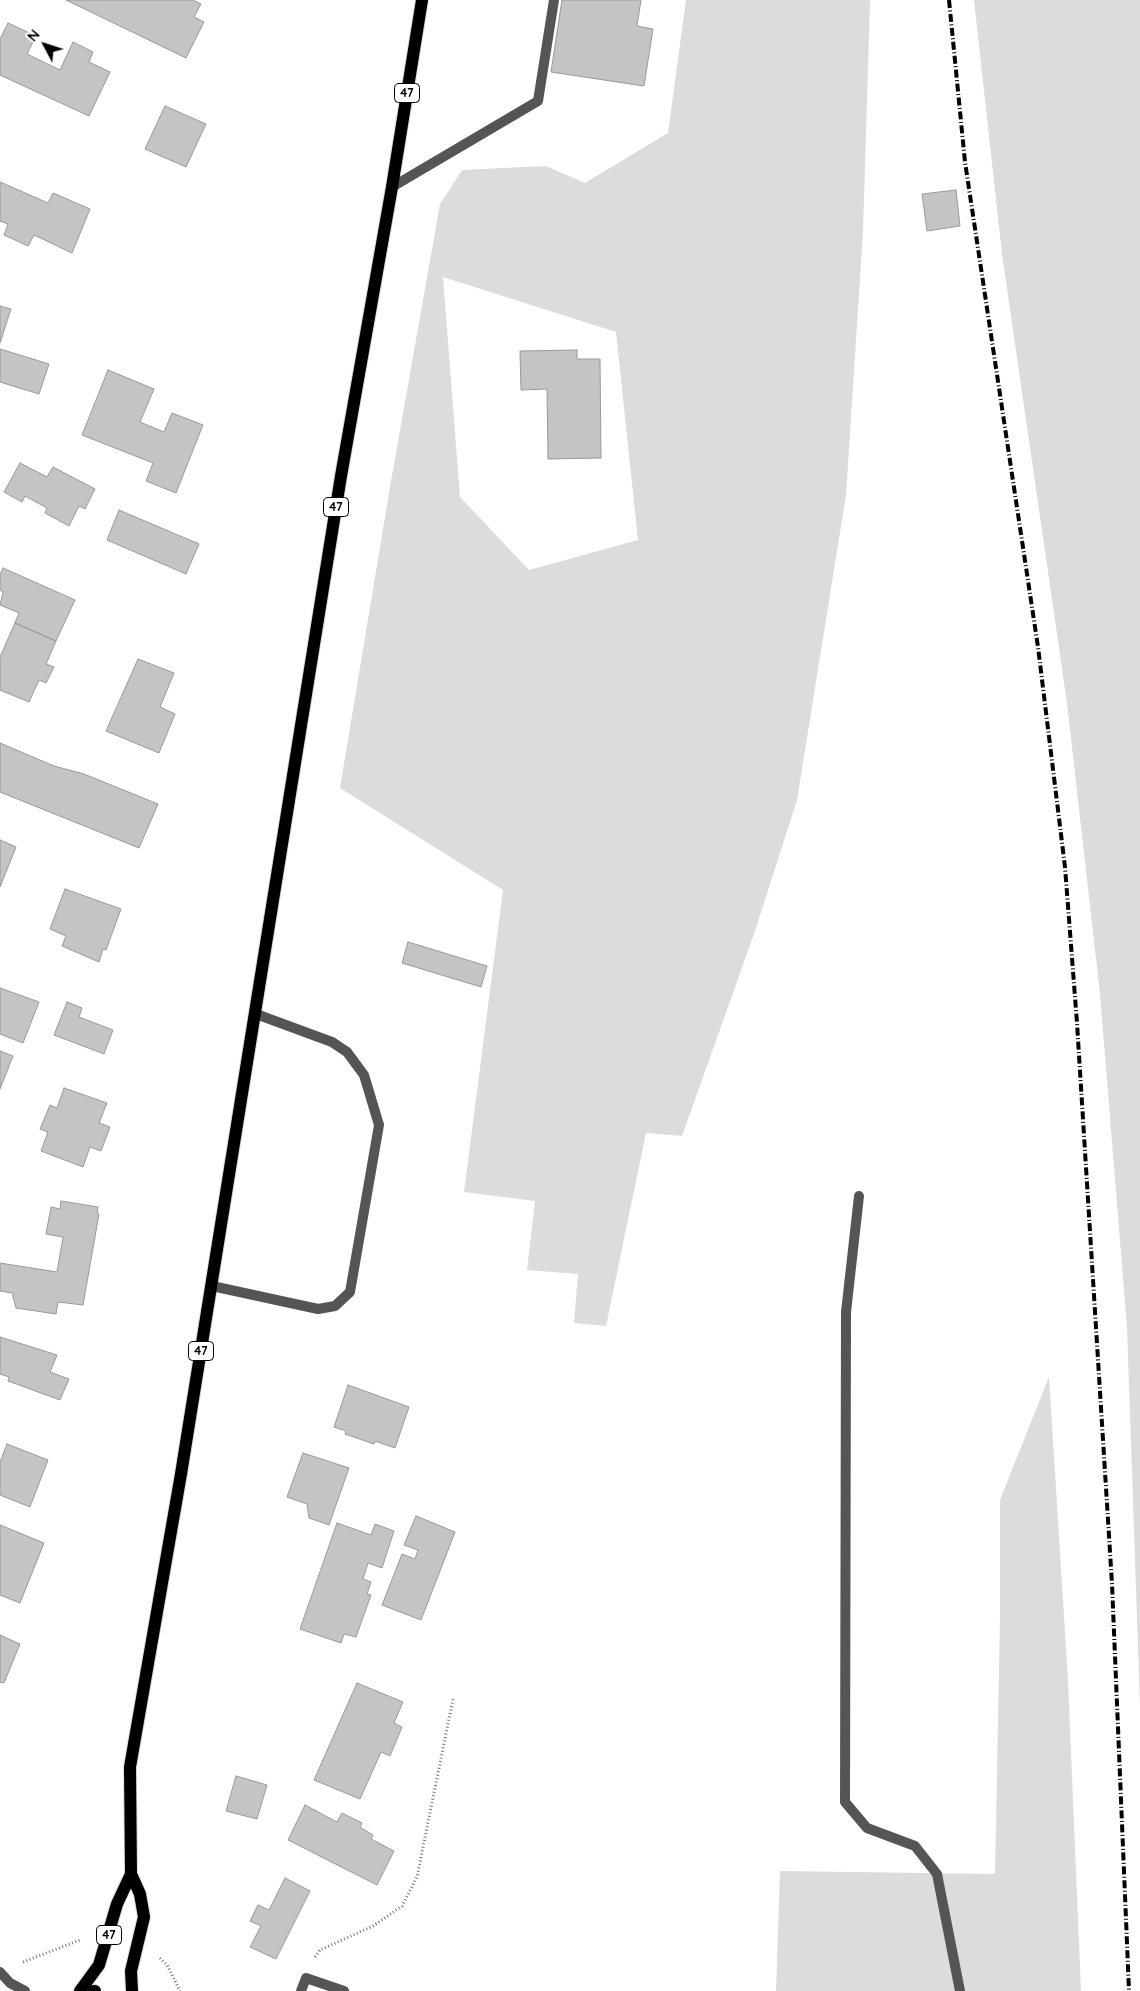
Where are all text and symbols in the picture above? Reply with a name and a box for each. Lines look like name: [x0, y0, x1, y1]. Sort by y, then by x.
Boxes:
north arrow: [20, 20, 70, 70]
text: N: [23, 26, 44, 45]
road number: 47: [394, 84, 420, 102]
road number: 47: [324, 498, 348, 516]
road number: 47: [188, 1342, 214, 1360]
road number: 47: [96, 1926, 122, 1944]

